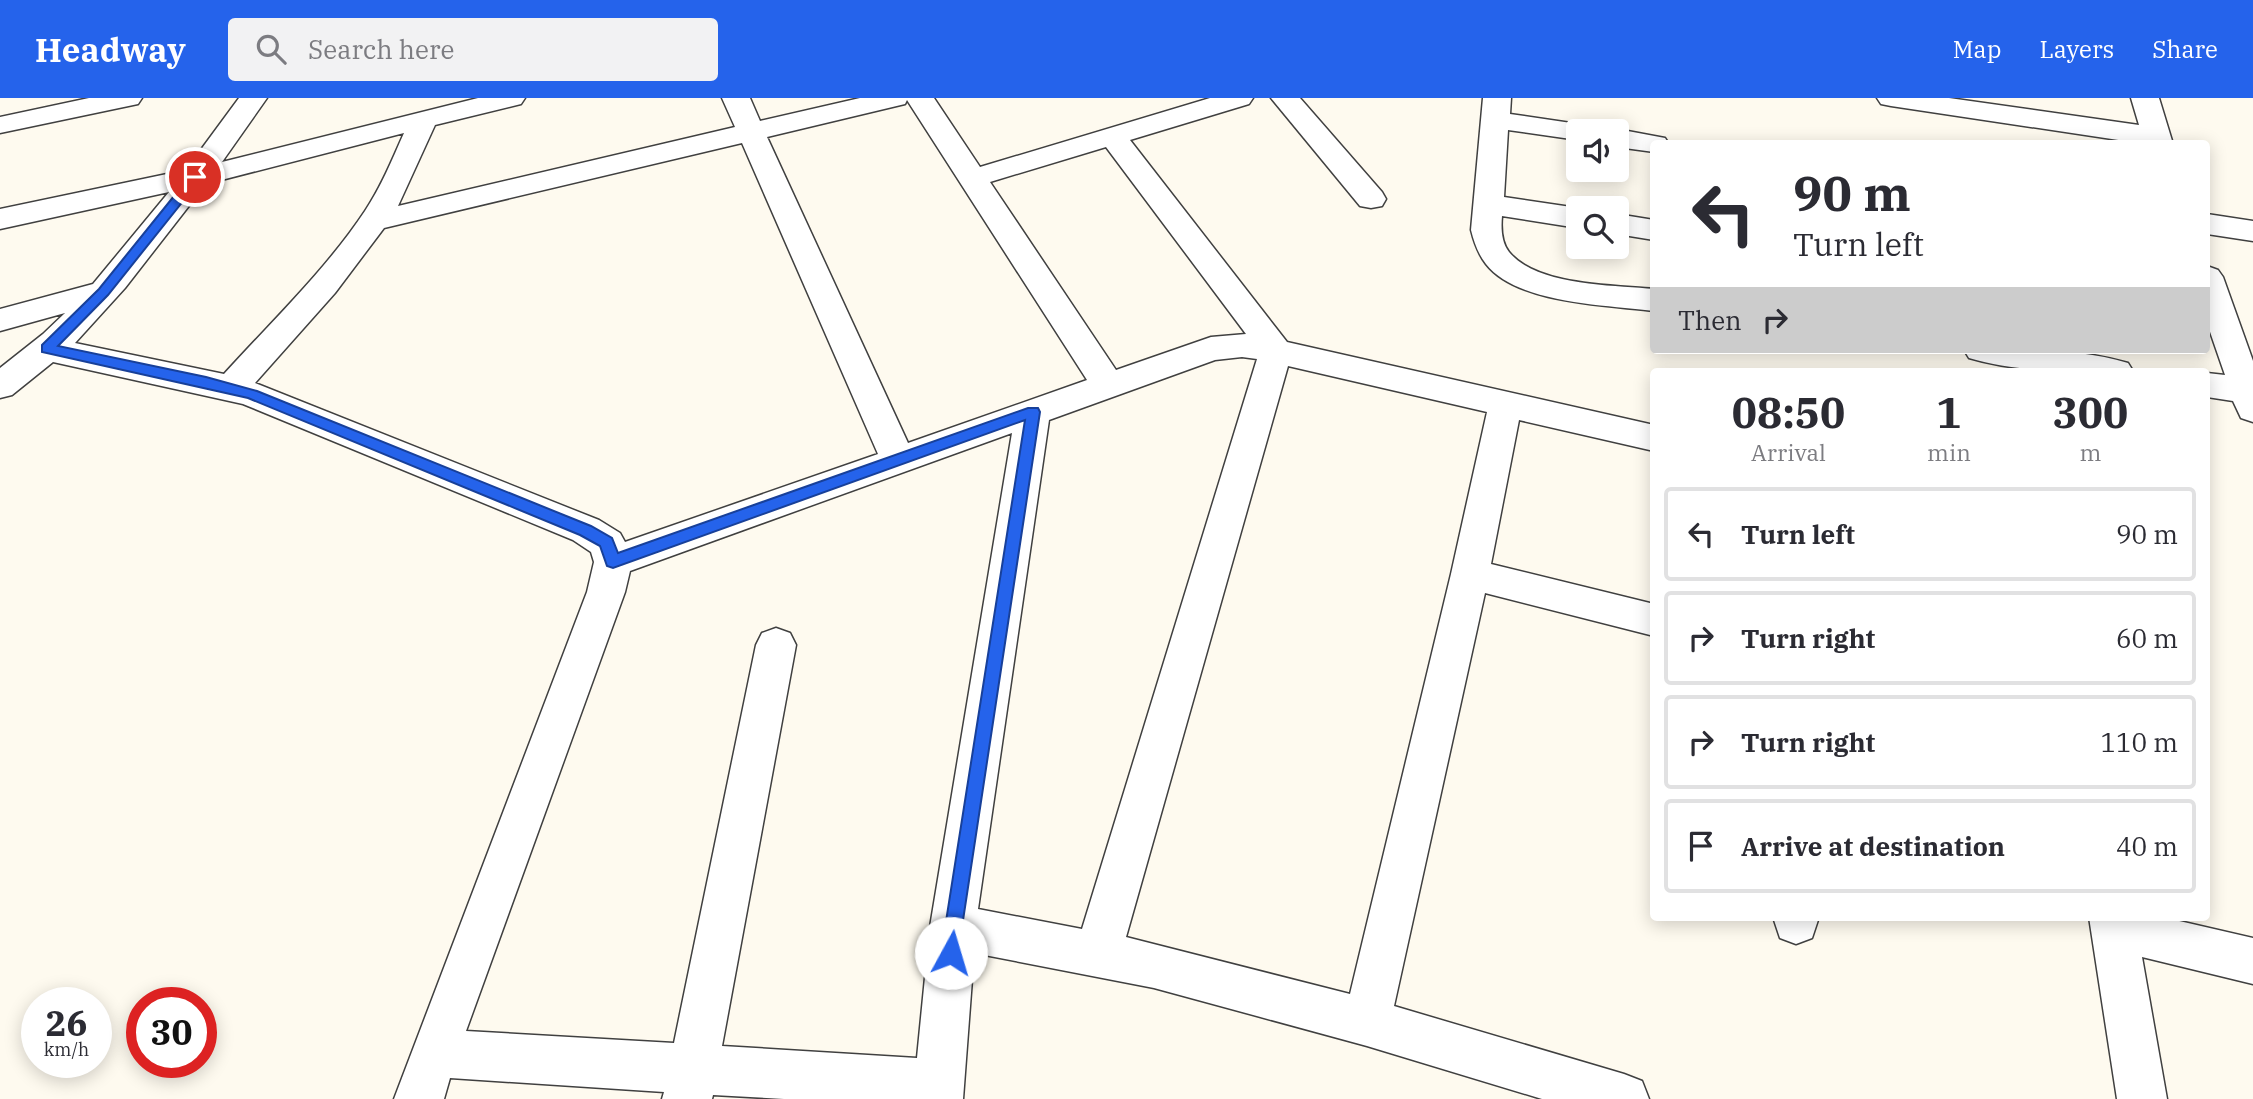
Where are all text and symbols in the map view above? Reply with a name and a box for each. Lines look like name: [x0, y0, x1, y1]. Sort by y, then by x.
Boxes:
search box: [228, 18, 718, 81]
text: Headway: [35, 28, 186, 71]
icon: search: [252, 30, 290, 68]
text: Search here: [308, 32, 454, 66]
text: Map: [1953, 33, 2001, 65]
text: Layers: [2039, 33, 2114, 65]
text: Share: [2152, 33, 2218, 65]
map controls: [1566, 119, 1629, 259]
button: sound: [1566, 119, 1629, 182]
pin: [165, 147, 225, 207]
icon: arrive: [176, 158, 214, 196]
text: 90 m: [1793, 161, 1911, 224]
icon: left: [1678, 168, 1769, 259]
button: search: [1566, 196, 1629, 259]
text: Turn left: [1793, 223, 1924, 265]
icon: right: [1756, 301, 1794, 339]
text: Then: [1678, 303, 1742, 337]
text: 08:50: [1732, 385, 1845, 440]
text: 1: [1936, 385, 1962, 440]
text: 300: [2053, 385, 2128, 440]
text: Arrival: [1751, 437, 1826, 467]
text: min: [1927, 437, 1971, 467]
text: m: [2079, 437, 2101, 467]
icon: left: [1682, 515, 1720, 553]
text: Turn left: [1741, 517, 1855, 551]
text: 90 m: [2116, 517, 2178, 551]
icon: right: [1682, 619, 1720, 657]
text: Turn right: [1741, 621, 1875, 655]
text: 60 m: [2116, 621, 2178, 655]
icon: right: [1682, 723, 1720, 761]
text: Turn right: [1741, 725, 1875, 759]
text: 110 m: [2100, 725, 2178, 759]
icon: arrive: [1682, 827, 1720, 865]
text: Arrive at destination: [1741, 829, 2005, 863]
text: 40 m: [2116, 829, 2178, 863]
position arrow: [914, 916, 988, 990]
speed limit sign: 30: [126, 987, 217, 1078]
text: 26: [45, 1000, 88, 1046]
text: km/h: [44, 1038, 89, 1061]

